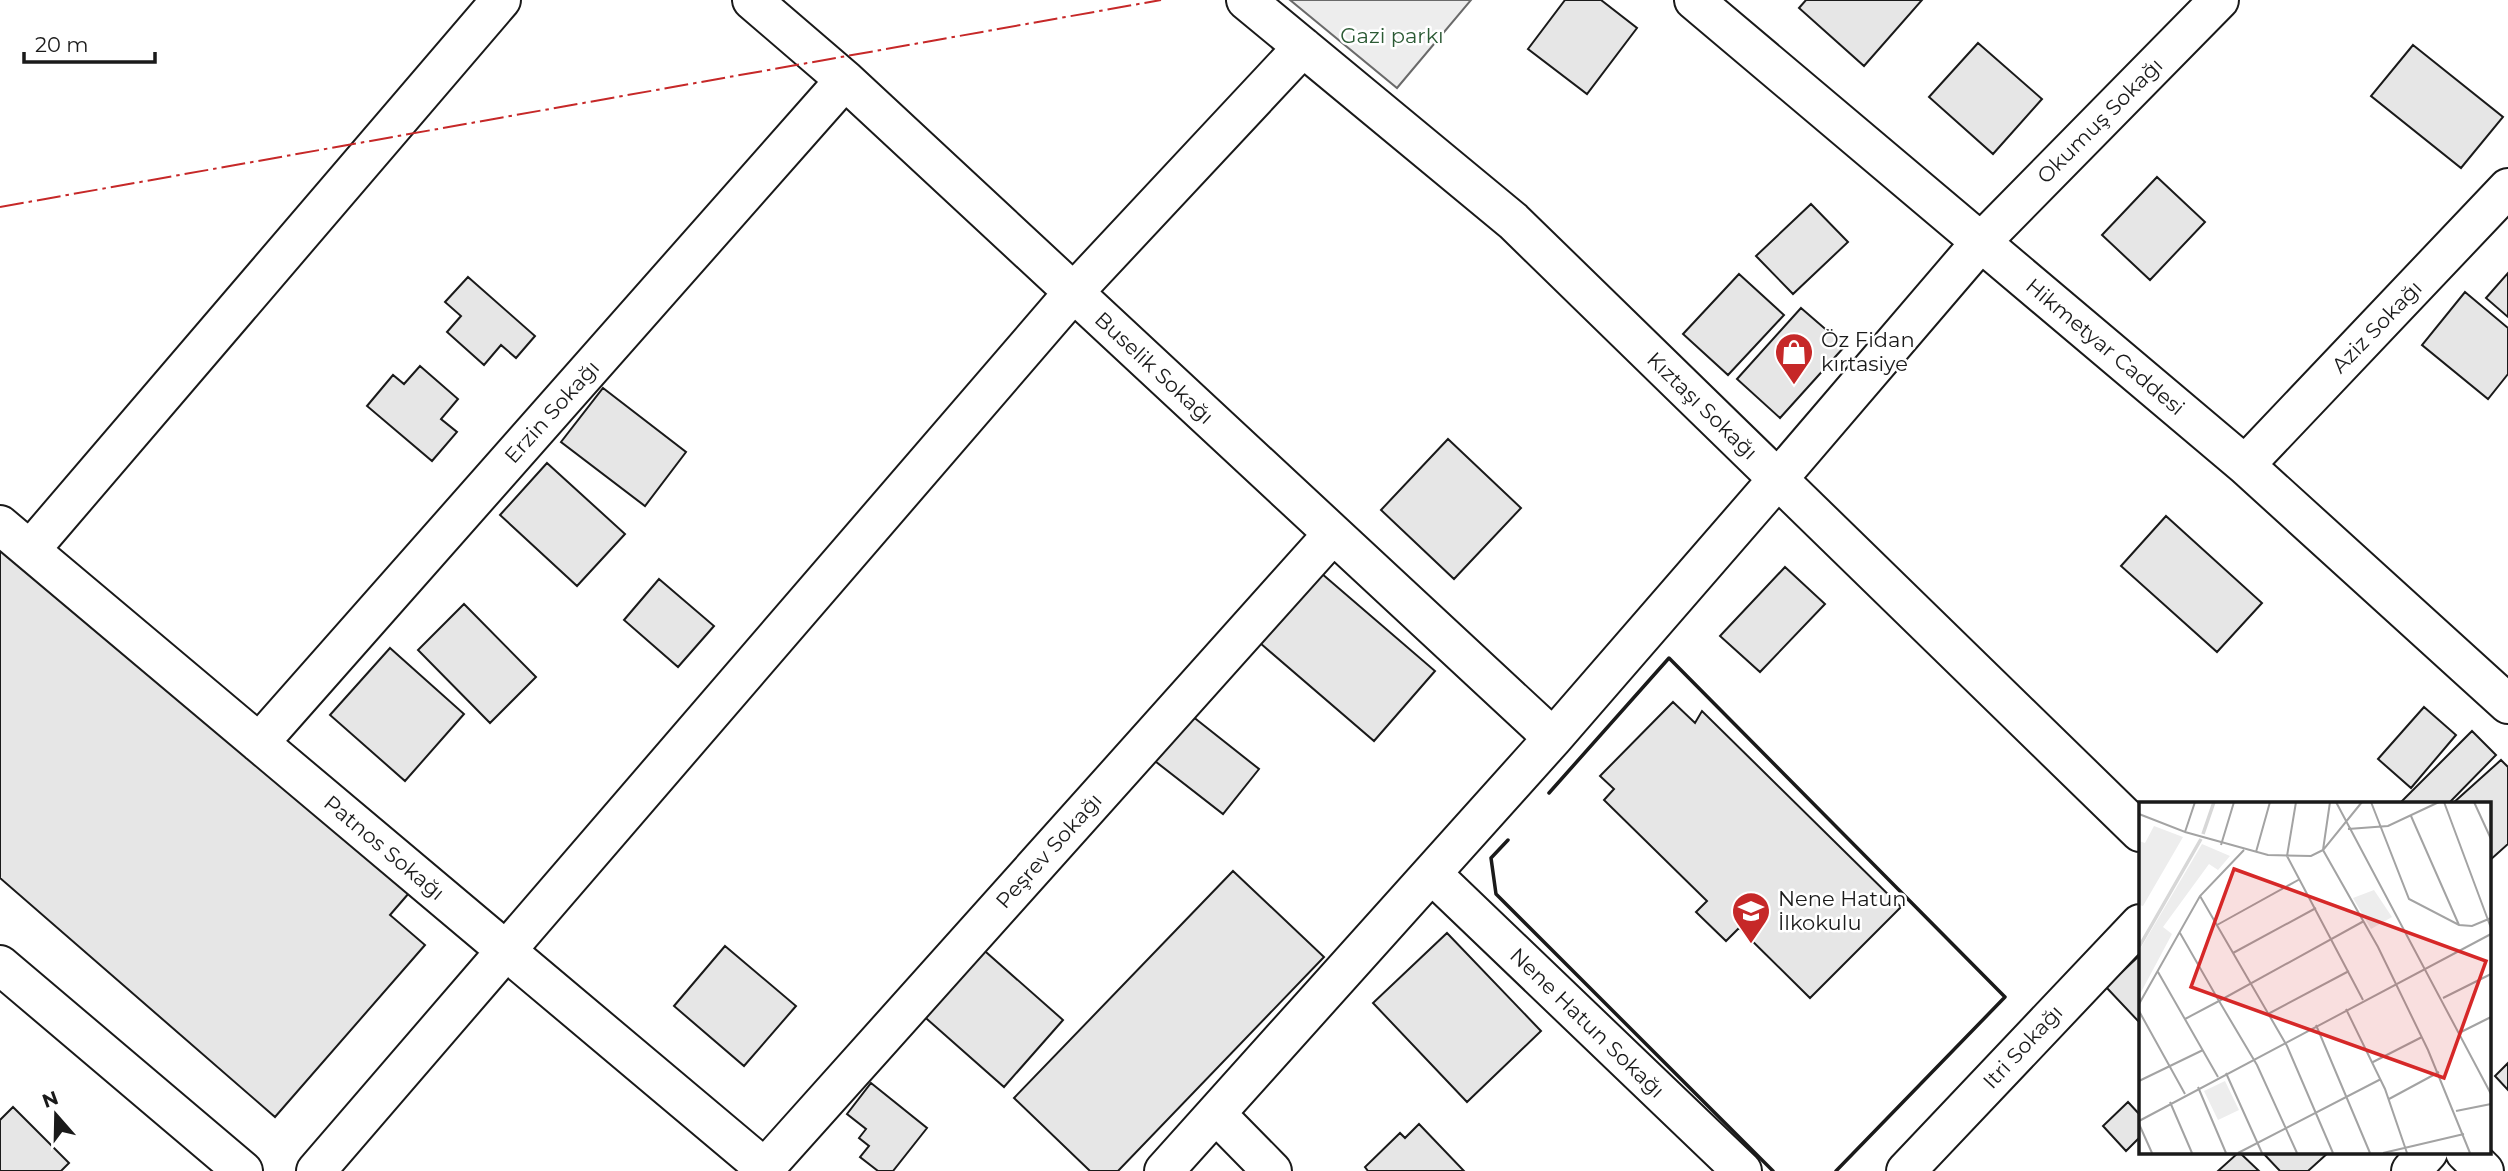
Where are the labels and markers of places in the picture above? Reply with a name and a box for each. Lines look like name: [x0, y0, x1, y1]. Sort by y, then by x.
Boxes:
place label: Öz Fidan kırtasiye: [1821, 327, 1915, 376]
shop icon: Öz Fidan kırtasiye: [1773, 331, 1815, 386]
place label: Nene Hatun İlkokulu: [1778, 886, 1906, 935]
school or university icon: Nene Hatun İlkokulu: [1730, 890, 1772, 945]

